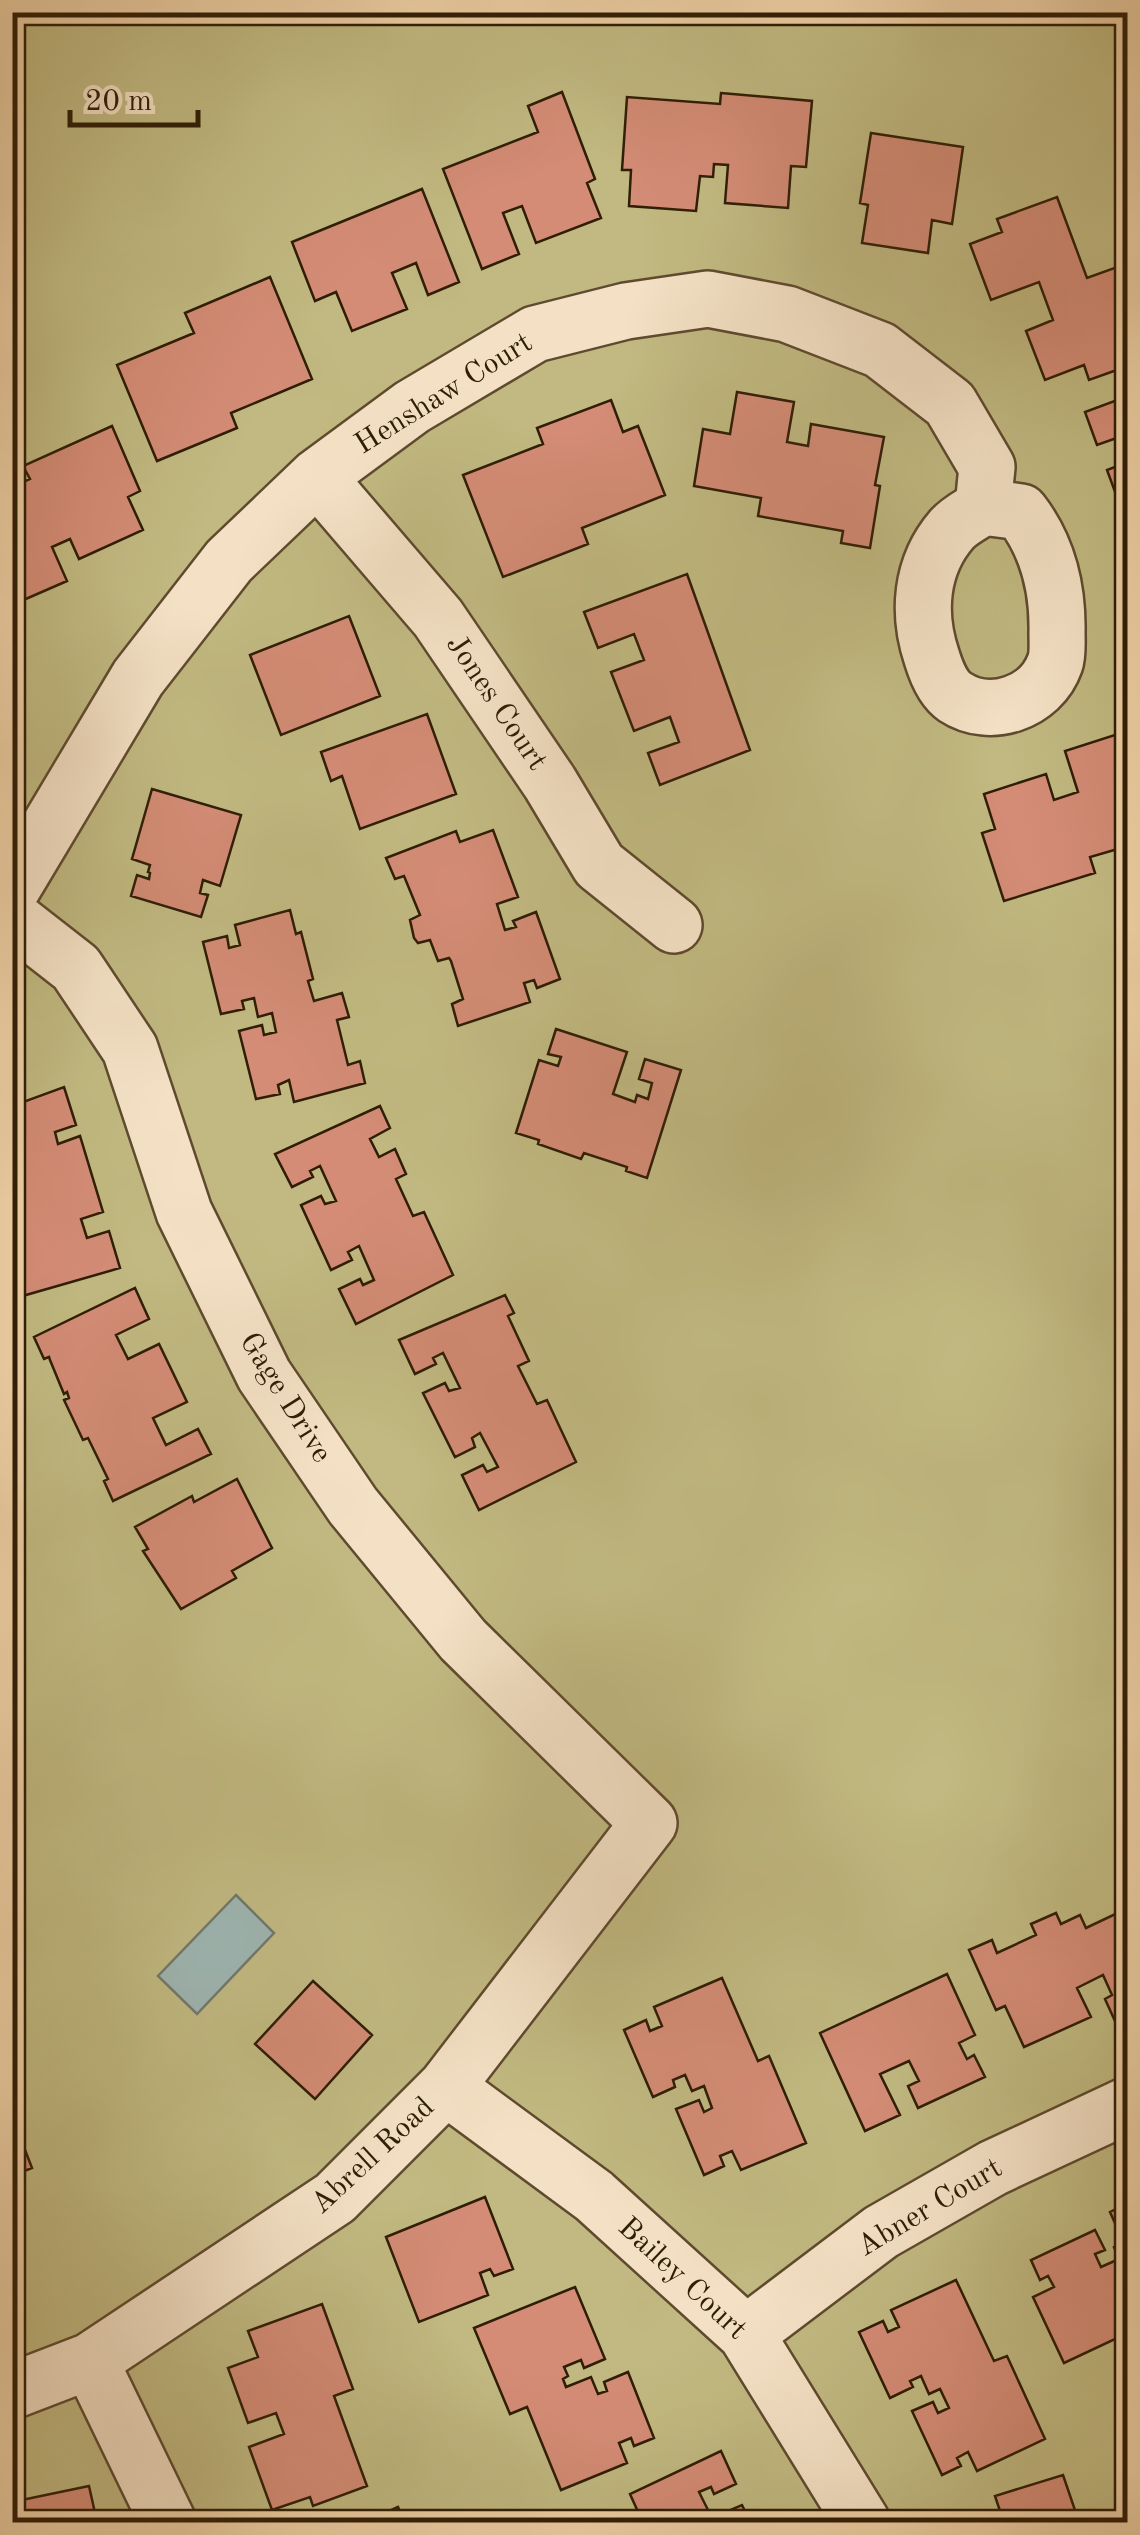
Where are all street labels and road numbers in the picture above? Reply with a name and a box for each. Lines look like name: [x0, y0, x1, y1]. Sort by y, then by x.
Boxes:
street label: Henshaw Court: [350, 328, 538, 460]
street label: Jones Court: [440, 630, 552, 776]
street label: Gage Drive: [233, 1328, 337, 1468]
street label: Abrell Road: [306, 2092, 440, 2220]
street label: Abner Court: [853, 2153, 1007, 2263]
street label: Bailey Court: [612, 2212, 752, 2346]

